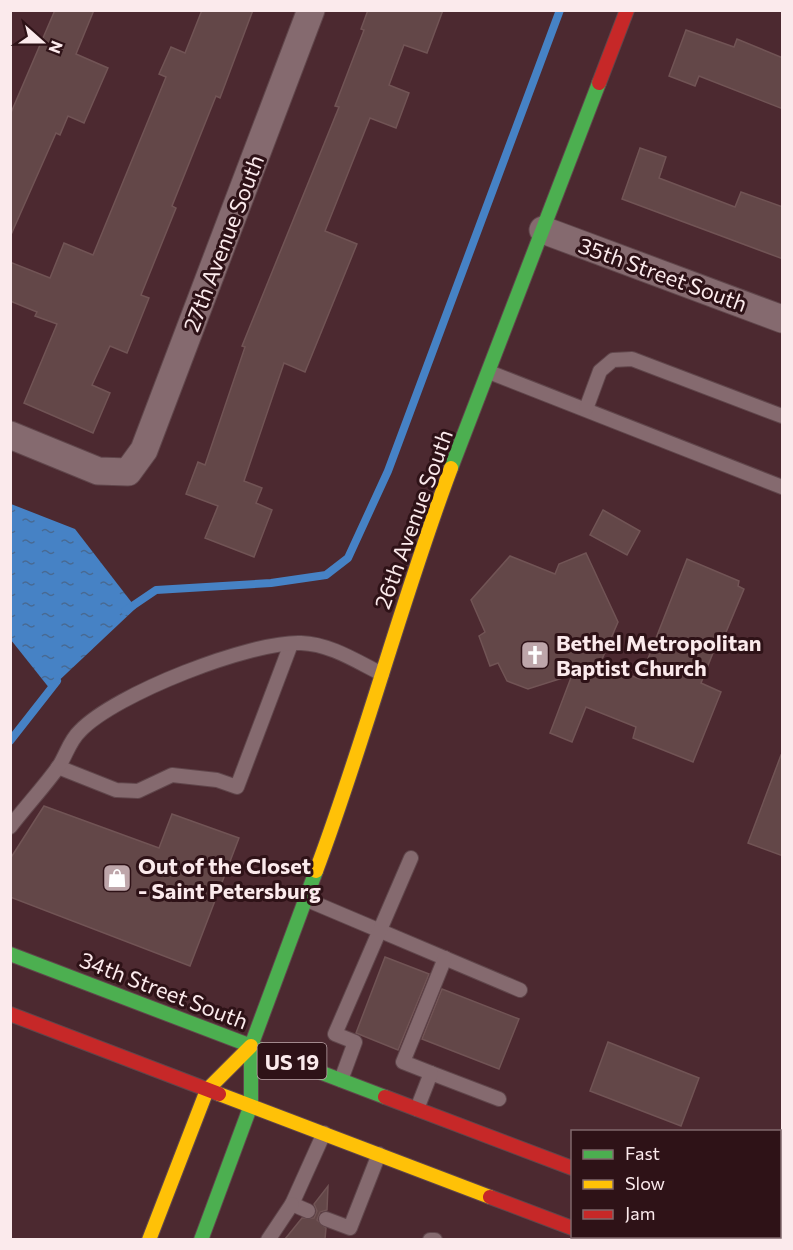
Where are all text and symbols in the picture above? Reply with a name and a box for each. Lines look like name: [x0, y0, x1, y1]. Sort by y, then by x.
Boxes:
north arrow: [12, 12, 72, 72]
text: N: [45, 39, 67, 57]
street label: 27th Avenue South: [177, 151, 269, 335]
street label: 35th Street South: [575, 231, 751, 317]
street label: 26th Avenue South: [368, 426, 458, 612]
place label: Bethel Metropolitan Baptist Church: [556, 629, 762, 681]
church icon: Bethel Metropolitan Baptist Church: [519, 639, 551, 671]
place label: Out of the Closet - Saint Petersburg: [138, 852, 321, 904]
shop icon: Out of the Closet - Saint Petersburg: [101, 862, 133, 894]
street label: 34th Street South: [76, 946, 252, 1034]
road number: US 19: [258, 1043, 326, 1079]
legend: [571, 1130, 781, 1238]
text: Fast: [625, 1142, 660, 1164]
text: Slow: [625, 1172, 665, 1194]
text: Jam: [625, 1202, 655, 1224]

